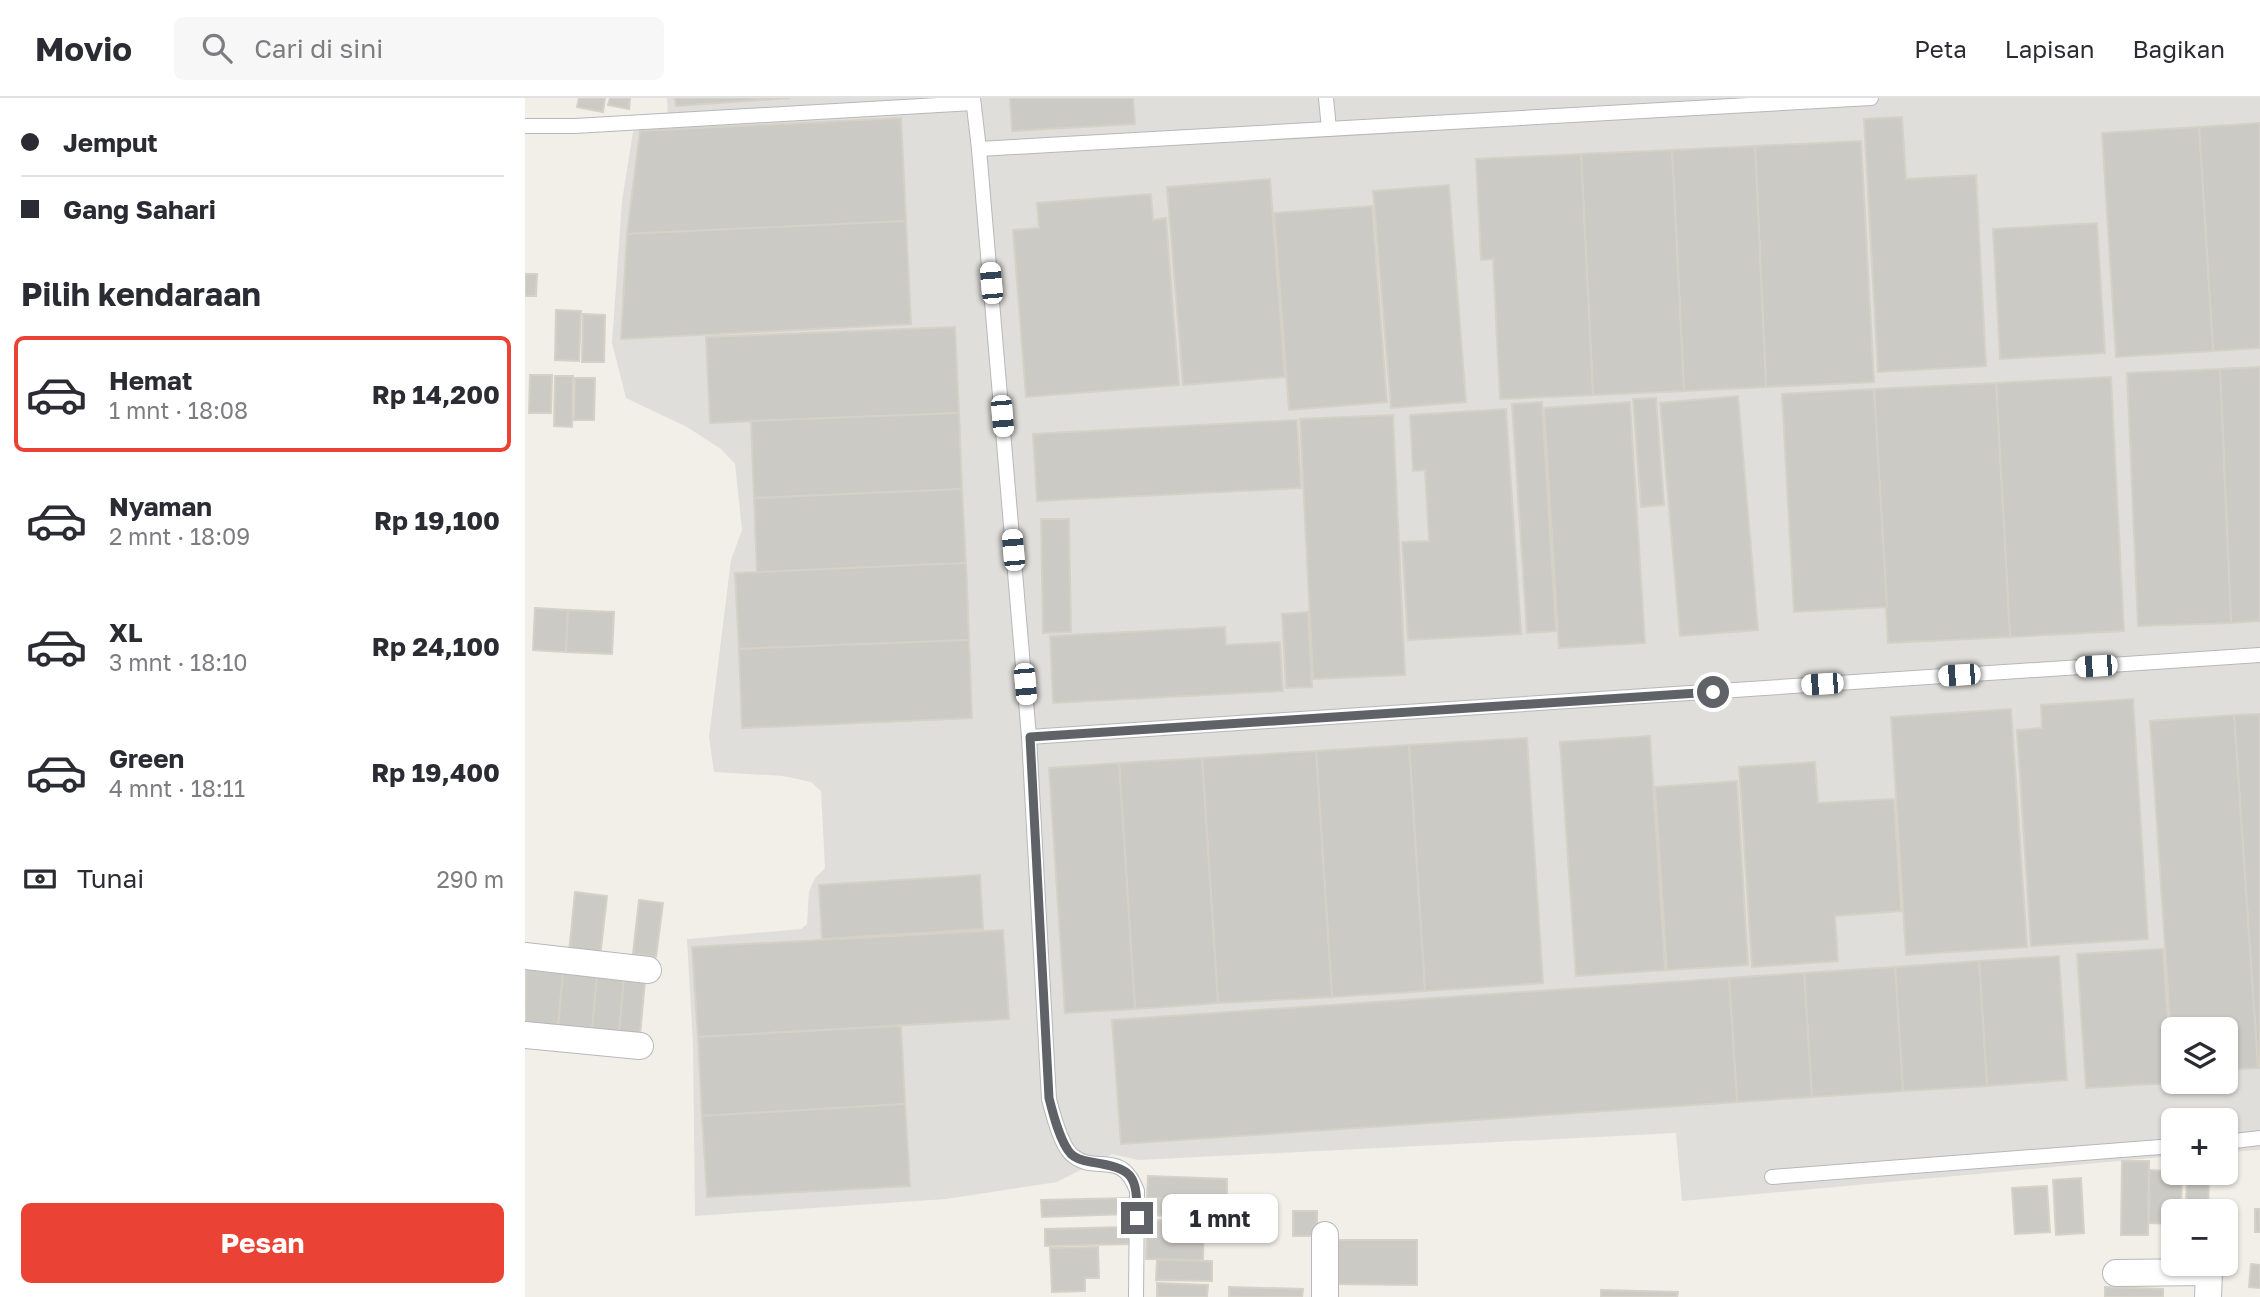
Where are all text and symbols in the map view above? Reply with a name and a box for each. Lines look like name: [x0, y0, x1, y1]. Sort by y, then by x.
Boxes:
search box: [174, 17, 664, 80]
text: Movio: [35, 29, 132, 68]
icon: search: [198, 29, 236, 67]
text: Cari di sini: [254, 33, 383, 64]
text: Peta: [1914, 34, 1967, 63]
text: Lapisan: [2005, 34, 2095, 63]
text: Bagikan: [2133, 34, 2225, 63]
text: Jemput: [63, 127, 158, 158]
text: Gang Sahari: [63, 194, 216, 225]
car: [979, 261, 1004, 305]
text: Pilih kendaraan: [21, 275, 261, 313]
icon: car: [25, 363, 88, 426]
text: Hemat: [109, 365, 192, 396]
text: Rp 14,200: [372, 379, 500, 410]
car: [990, 394, 1015, 438]
text: 1 mnt · 18:08: [109, 396, 248, 424]
icon: car: [25, 489, 88, 552]
text: Nyaman: [109, 491, 212, 522]
text: Rp 19,100: [374, 505, 500, 536]
text: 2 mnt · 18:09: [109, 522, 250, 550]
car: [1001, 528, 1026, 572]
icon: car: [25, 615, 88, 678]
text: XL: [109, 617, 143, 648]
text: Rp 24,100: [372, 631, 500, 662]
text: 3 mnt · 18:10: [109, 648, 248, 676]
car: [2075, 654, 2118, 678]
car: [1013, 662, 1038, 706]
car: [1938, 663, 1981, 687]
car: [1801, 672, 1844, 696]
route start: [1697, 676, 1729, 708]
icon: car: [25, 741, 88, 804]
text: Green: [109, 743, 184, 774]
text: Rp 19,400: [371, 757, 500, 788]
text: 4 mnt · 18:11: [109, 774, 245, 802]
icon: cash: [21, 860, 59, 898]
text: Tunai: [77, 863, 144, 894]
text: 290 m: [436, 865, 504, 893]
map controls: [2161, 1017, 2238, 1276]
button: layers: [2161, 1017, 2238, 1094]
button: +: [2161, 1108, 2238, 1185]
callout: 1 mnt: [1161, 1194, 1277, 1242]
button: −: [2161, 1199, 2238, 1276]
route end: [1121, 1202, 1153, 1234]
button: Pesan: [21, 1203, 504, 1283]
text: 1 mnt: [1190, 1204, 1250, 1232]

